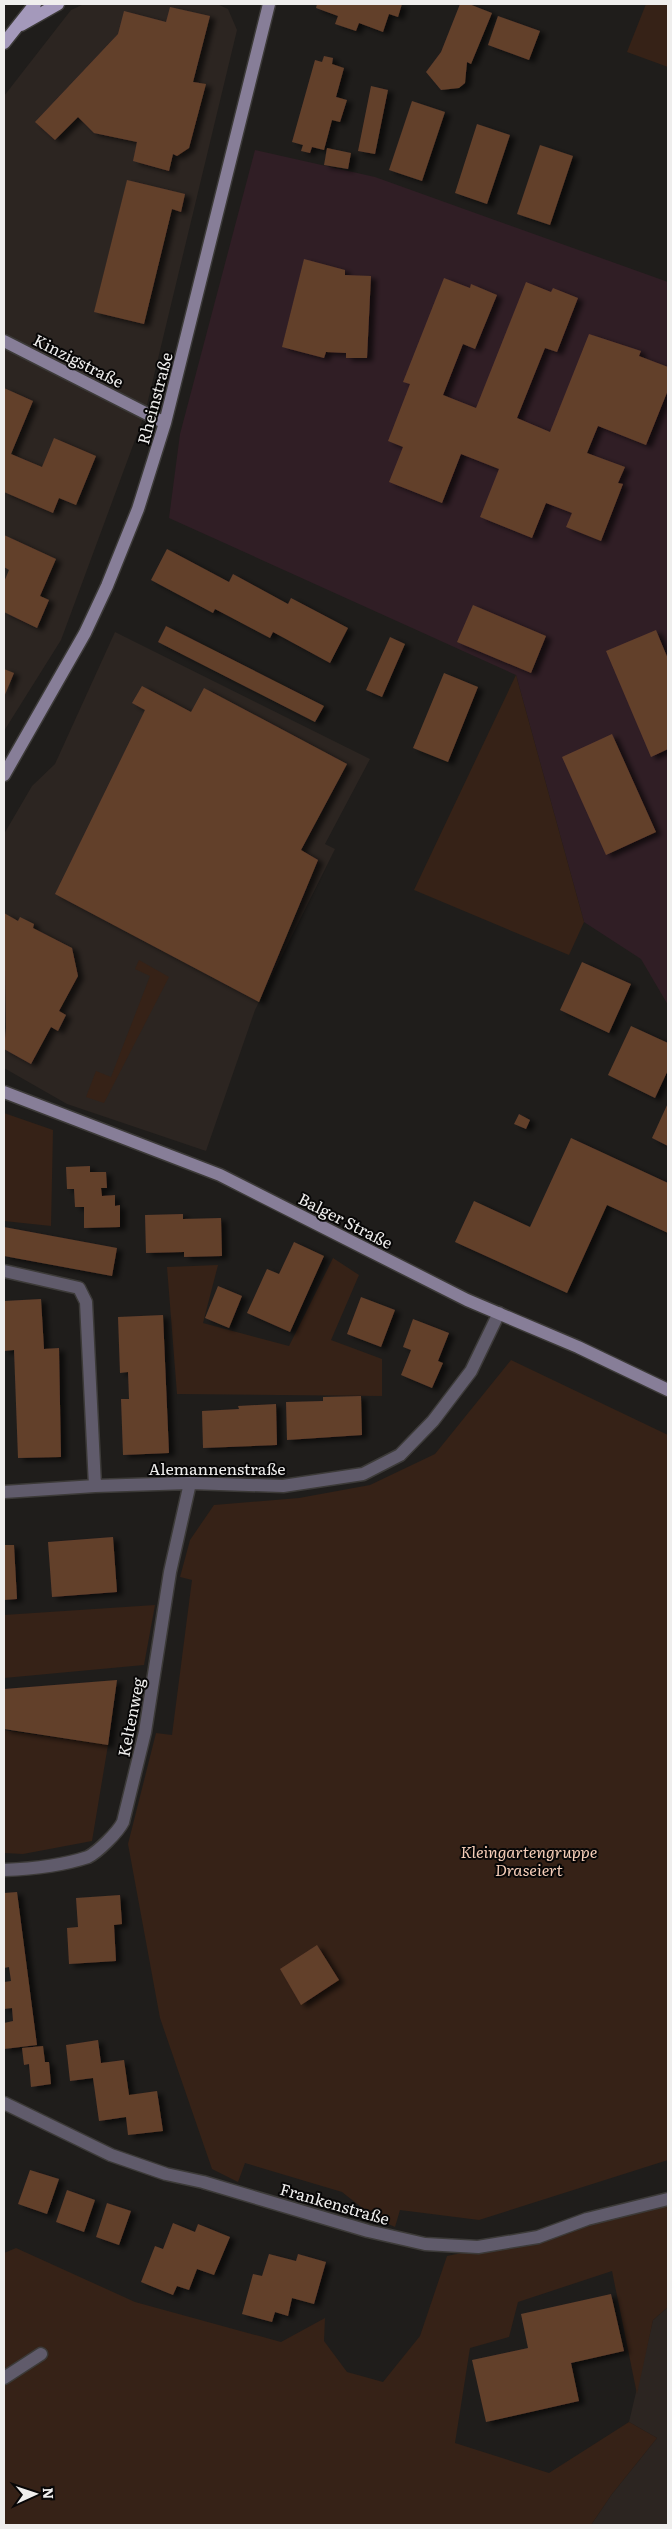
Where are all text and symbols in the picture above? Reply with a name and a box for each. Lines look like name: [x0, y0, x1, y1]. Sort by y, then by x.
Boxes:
street label: Kinzigstraße: [30, 327, 128, 393]
street label: Rheinstraße: [130, 349, 178, 447]
street label: Balger Straße: [295, 1186, 397, 1254]
street label: Alemannenstraße: [148, 1456, 286, 1480]
street label: Keltenweg: [111, 1675, 149, 1759]
park label: Kleingartengruppe Draseiert: [461, 1839, 597, 1881]
street label: Frankenstraße: [277, 2176, 393, 2230]
north arrow: [10, 2469, 60, 2519]
text: N: [39, 2487, 59, 2500]

